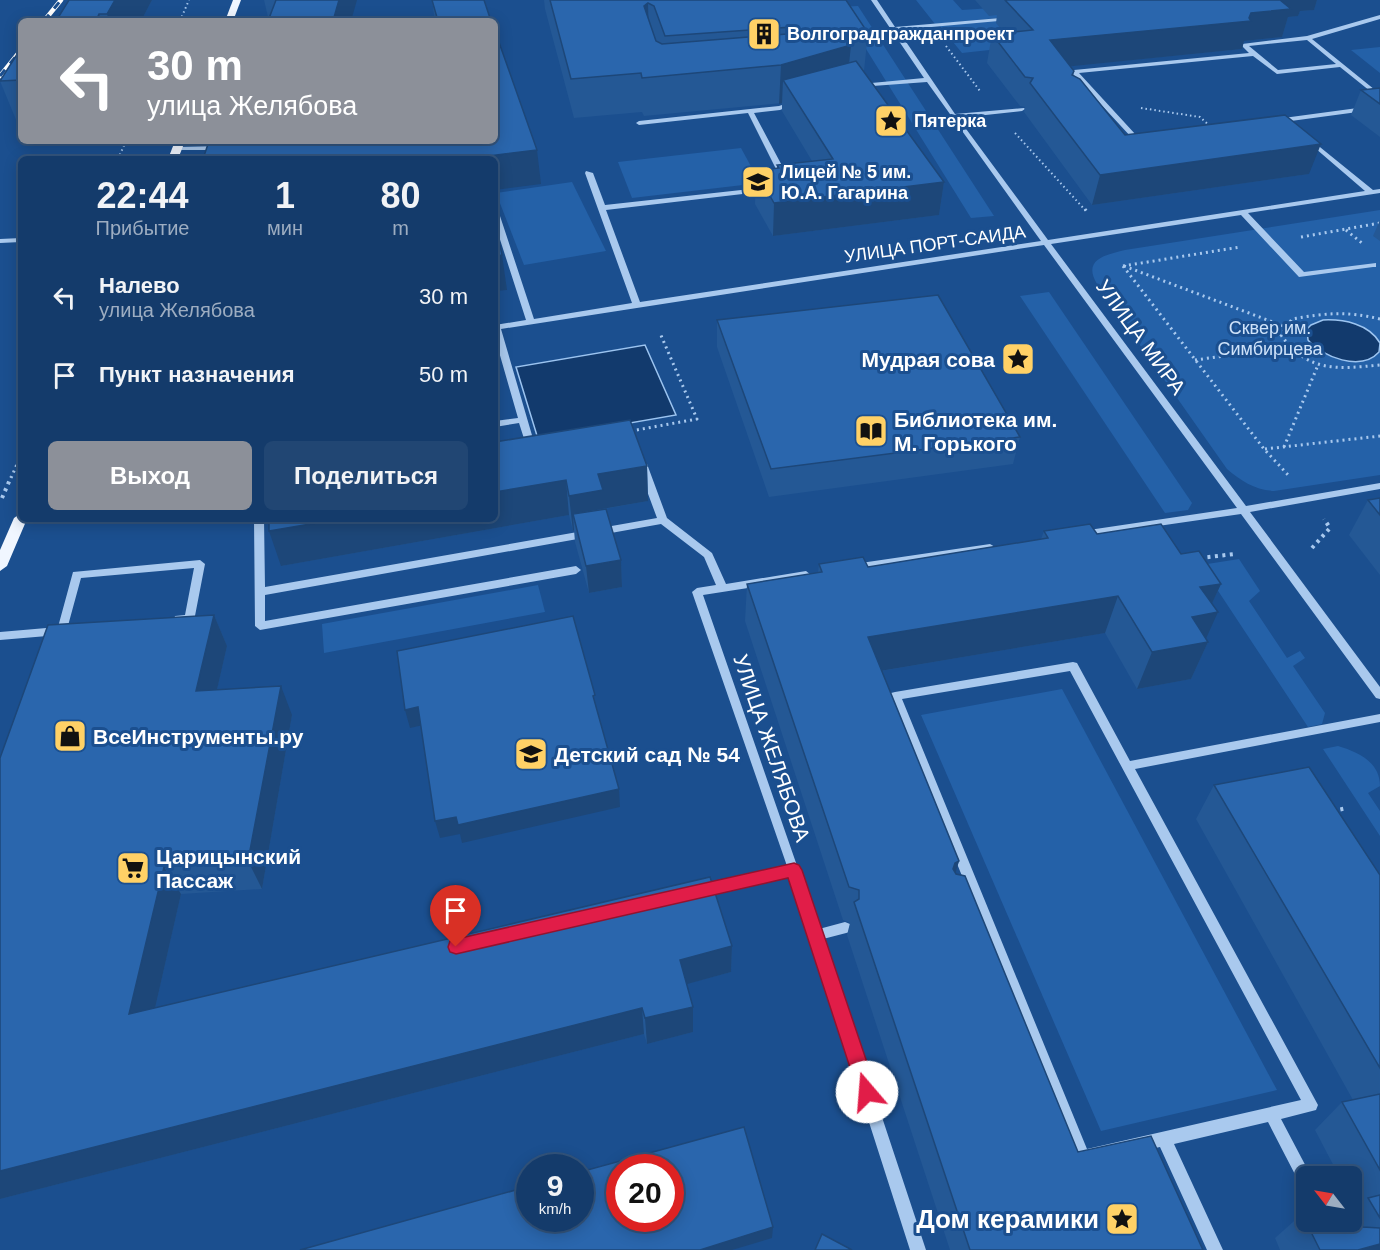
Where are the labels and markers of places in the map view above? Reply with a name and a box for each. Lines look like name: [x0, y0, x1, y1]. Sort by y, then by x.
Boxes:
building icon: Волгоградгражданпроект: [746, 16, 782, 52]
place label: Волгоградгражданпроект: [787, 24, 1015, 44]
place icon: Пятерка: [873, 103, 909, 139]
place label: Пятерка: [914, 111, 987, 131]
place label: Лицей № 5 им. Ю.А. Гагарина: [781, 162, 911, 203]
school or university icon: Лицей № 5 им. Ю.А. Гагарина: [740, 164, 776, 200]
place icon: Мудрая сова: [1000, 341, 1036, 377]
place label: Мудрая сова: [862, 348, 995, 371]
place label: Библиотека им. М. Горького: [894, 408, 1057, 455]
library icon: Библиотека им. М. Горького: [853, 413, 889, 449]
shop icon: ВсеИнструменты.ру: [52, 718, 88, 754]
place label: ВсеИнструменты.ру: [93, 725, 304, 748]
school or university icon: Детский сад № 54: [513, 736, 549, 772]
place label: Детский сад № 54: [554, 743, 740, 766]
place label: Царицынский Пассаж: [156, 845, 301, 892]
supermarket icon: Царицынский Пассаж: [115, 850, 151, 886]
pin: [430, 885, 481, 947]
place icon: Дом керамики: [1104, 1201, 1140, 1237]
place label: Дом керамики: [916, 1204, 1099, 1234]

